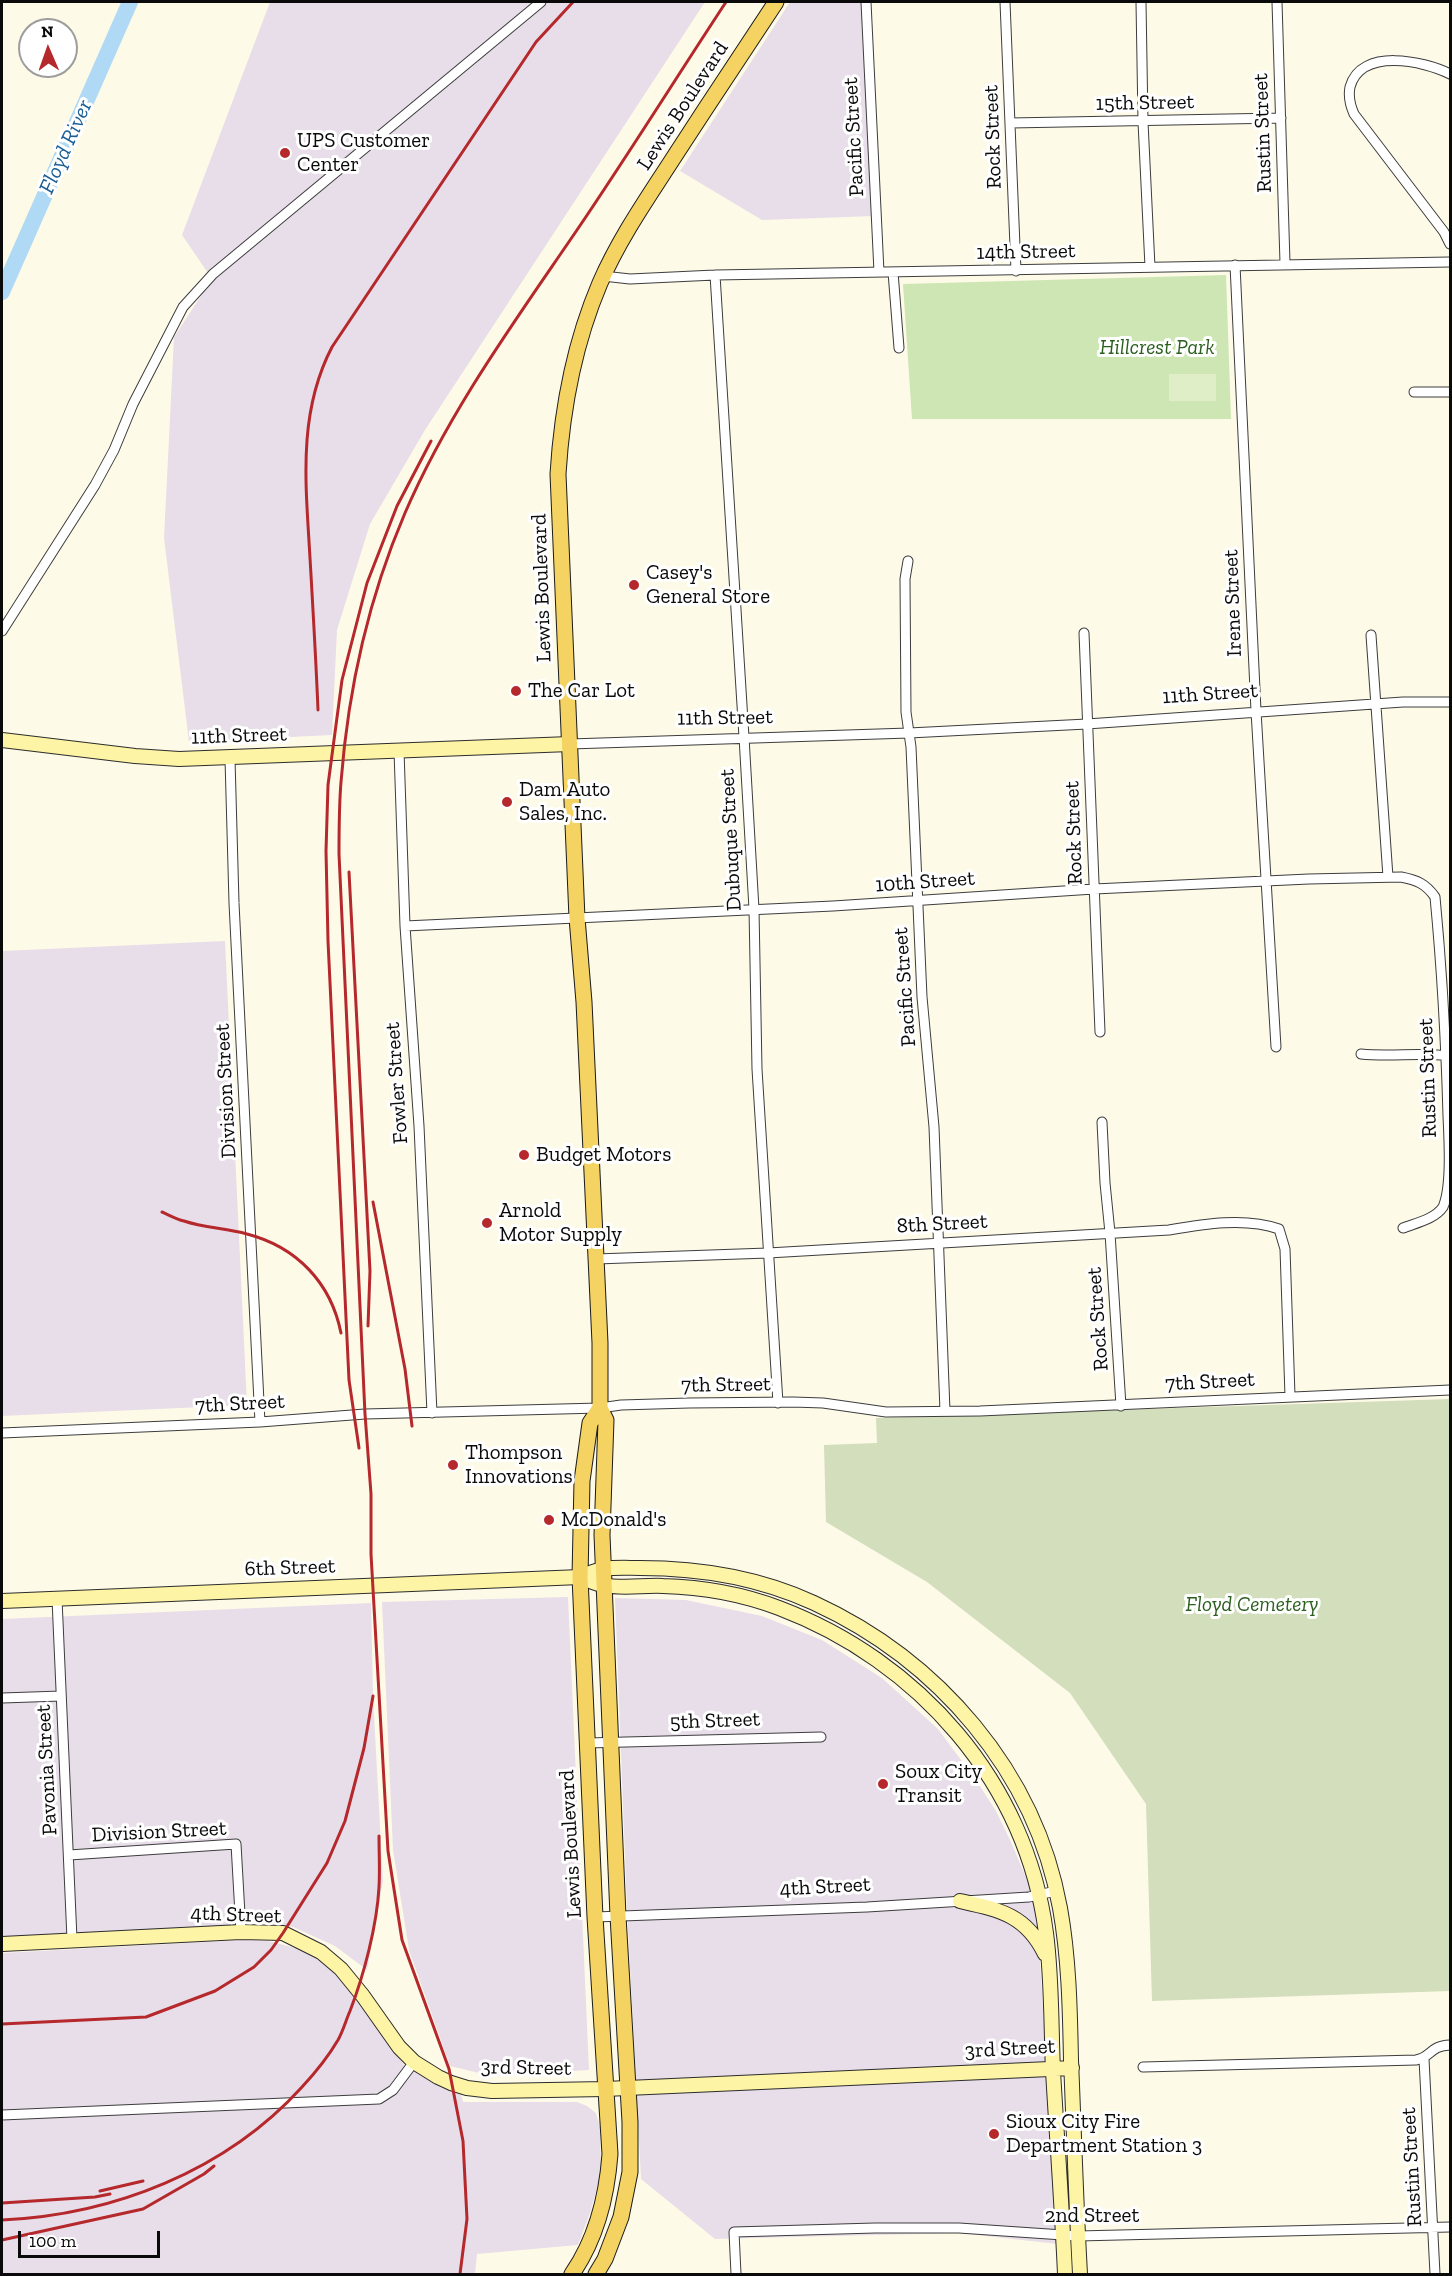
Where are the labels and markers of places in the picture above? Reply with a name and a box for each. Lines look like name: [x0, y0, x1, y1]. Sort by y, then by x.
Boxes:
place label: UPS Customer Center: [297, 128, 430, 178]
marker: UPS Customer Center: [278, 146, 292, 160]
place label: Casey's General Store: [646, 560, 770, 610]
marker: Casey's General Store: [627, 578, 641, 592]
place label: The Car Lot: [528, 678, 635, 704]
marker: The Car Lot: [509, 684, 523, 698]
place label: Dam Auto Sales, Inc.: [519, 777, 610, 827]
marker: Dam Auto Sales, Inc.: [500, 795, 514, 809]
place label: Budget Motors: [536, 1142, 671, 1168]
marker: Budget Motors: [517, 1148, 531, 1162]
place label: Arnold Motor Supply: [499, 1198, 622, 1248]
marker: Arnold Motor Supply: [480, 1216, 494, 1230]
place label: Thompson Innovations: [465, 1440, 573, 1490]
marker: Thompson Innovations: [446, 1458, 460, 1472]
place label: McDonald's: [561, 1507, 666, 1533]
marker: McDonald's: [542, 1513, 556, 1527]
place label: Soux City Transit: [895, 1759, 982, 1809]
marker: Soux City Transit: [876, 1777, 890, 1791]
place label: Sioux City Fire Department Station 3: [1006, 2109, 1202, 2159]
marker: Sioux City Fire Department Station 3: [987, 2127, 1001, 2141]

